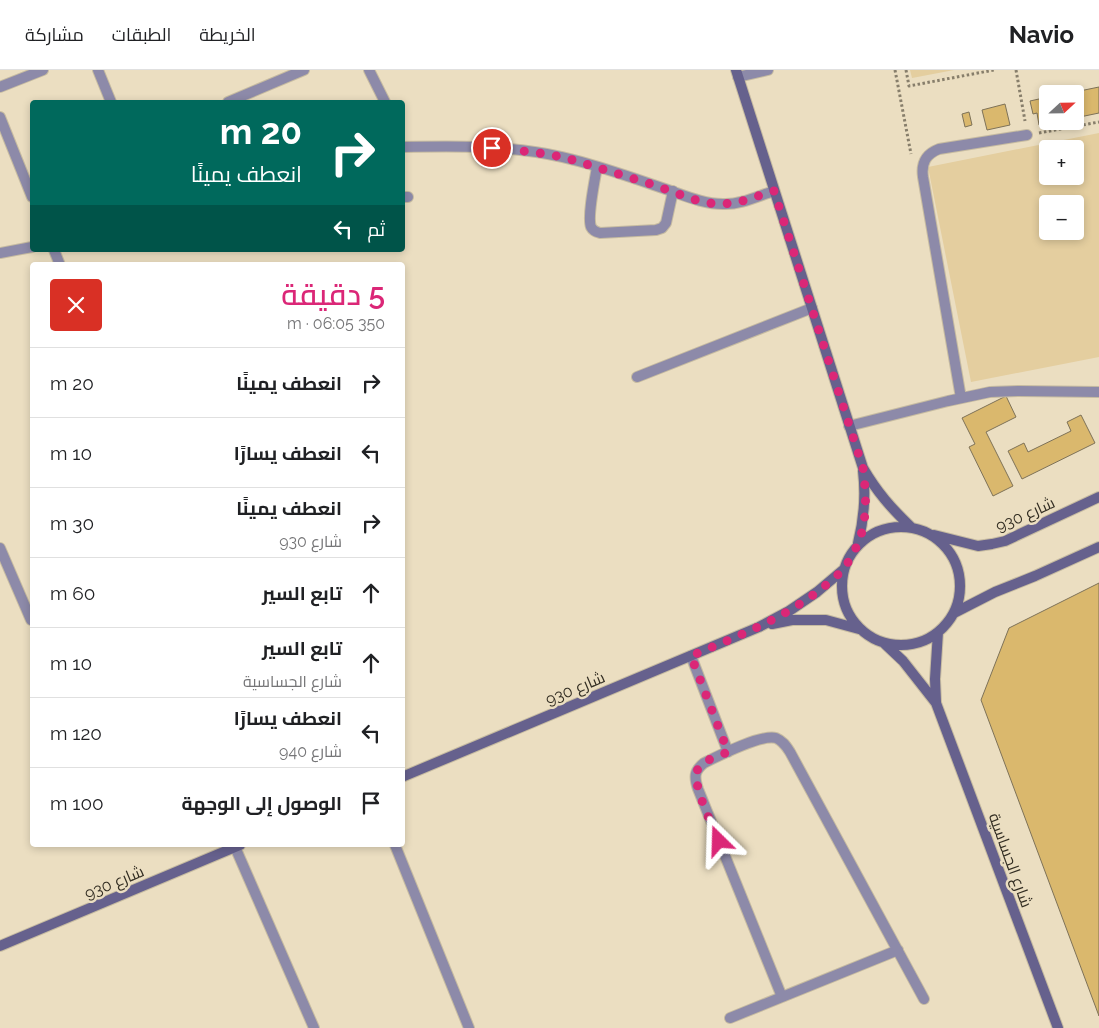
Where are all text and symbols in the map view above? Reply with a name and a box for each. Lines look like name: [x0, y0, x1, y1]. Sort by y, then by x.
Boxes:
text: Navio: [1009, 20, 1074, 49]
text: مشاركة: [25, 24, 84, 45]
text: الطبقات: [112, 24, 171, 45]
text: الخريطة: [199, 24, 256, 45]
north arrow: [1039, 85, 1084, 130]
map controls: [1039, 85, 1084, 240]
text: 20 m: [220, 111, 302, 152]
icon: right: [320, 120, 385, 185]
pin: [471, 127, 513, 169]
icon: arrive: [478, 134, 506, 162]
button: +: [1039, 140, 1084, 185]
text: انعطف يمينًا: [191, 161, 302, 187]
button: −: [1039, 195, 1084, 240]
icon: left: [329, 215, 357, 243]
text: ثم: [367, 218, 385, 240]
text: 5 دقيقة: [281, 277, 385, 312]
button: close: [50, 279, 102, 331]
text: 350 m · 06:05: [287, 314, 385, 333]
icon: right: [357, 369, 385, 397]
text: 20 m: [50, 372, 94, 394]
text: انعطف يمينًا: [236, 372, 342, 394]
icon: left: [357, 439, 385, 467]
text: 10 m: [50, 442, 92, 464]
text: انعطف يسارًا: [234, 442, 342, 464]
street label: شارع 930: [993, 493, 1059, 538]
text: انعطف يمينًا: [236, 497, 342, 519]
icon: right: [357, 509, 385, 537]
text: 30 m: [50, 512, 94, 534]
text: شارع 930: [279, 532, 342, 551]
icon: ahead: [357, 579, 385, 607]
text: 60 m: [50, 582, 95, 604]
text: تابع السير: [262, 582, 342, 604]
text: تابع السير: [262, 637, 342, 659]
icon: ahead: [357, 649, 385, 677]
text: 10 m: [50, 652, 92, 674]
street label: شارع 930: [543, 667, 609, 711]
text: شارع الجساسية: [243, 672, 342, 691]
text: انعطف يسارًا: [234, 707, 342, 729]
icon: left: [357, 719, 385, 747]
text: 120 m: [50, 722, 102, 744]
text: شارع 940: [279, 742, 342, 761]
icon: arrive: [357, 789, 385, 817]
text: 100 m: [50, 792, 104, 814]
text: الوصول إلى الوجهة: [182, 792, 342, 814]
street label: شارع الجساسية: [983, 810, 1036, 911]
position arrow: [692, 814, 744, 866]
street label: شارع 930: [82, 861, 148, 905]

